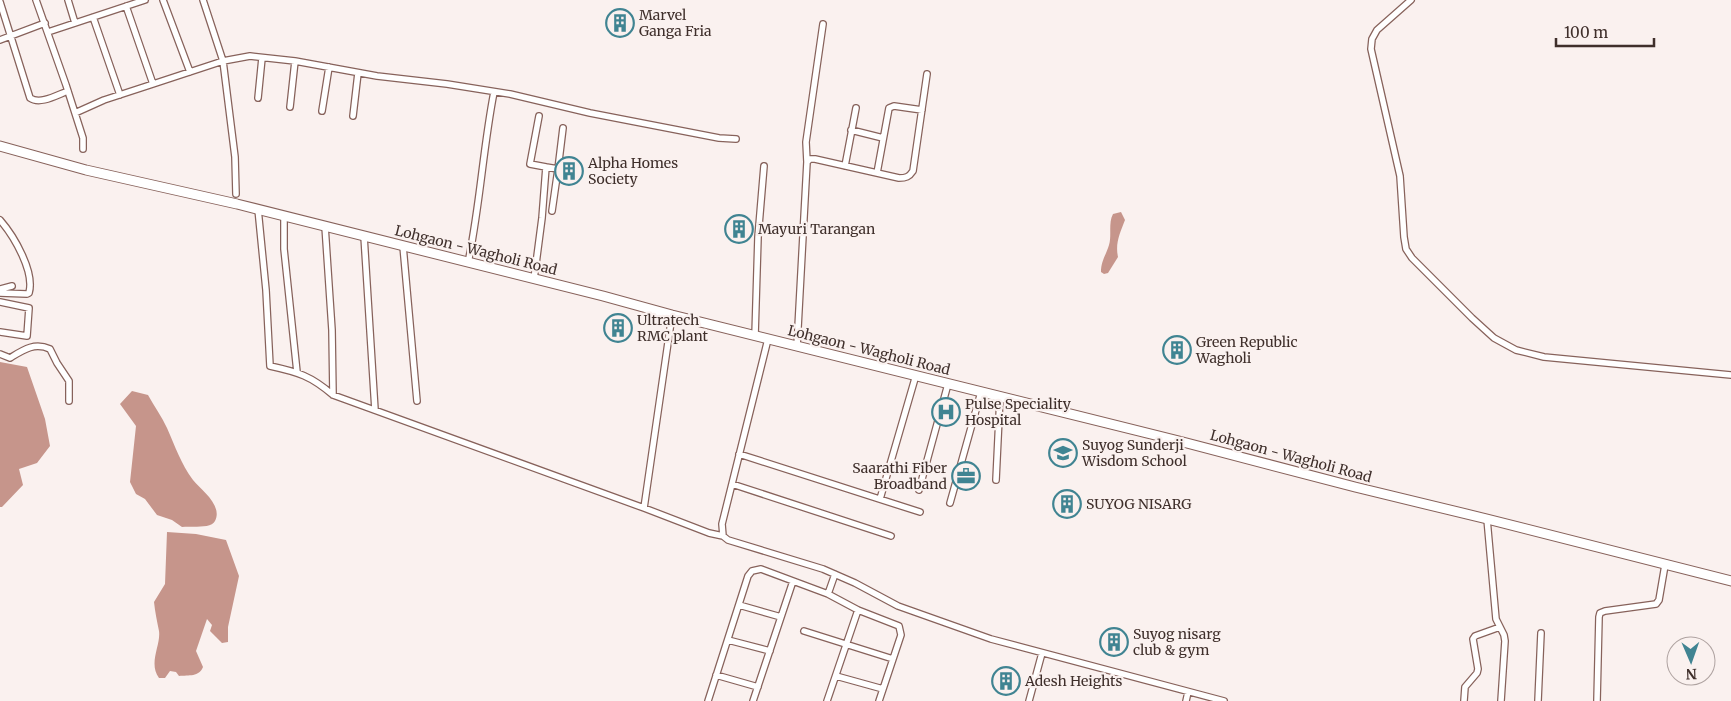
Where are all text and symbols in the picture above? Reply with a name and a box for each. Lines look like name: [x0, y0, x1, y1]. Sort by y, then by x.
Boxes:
place label: Marvel Ganga Fria: [639, 6, 712, 40]
building icon: Marvel Ganga Fria: [605, 8, 635, 38]
scale bar: [1556, 15, 1654, 47]
text: 100 m: [1564, 23, 1608, 42]
place label: Alpha Homes Society: [587, 154, 678, 188]
building icon: Alpha Homes Society: [554, 156, 584, 186]
building icon: Mayuri Tarangan: [724, 214, 754, 244]
place label: Mayuri Tarangan: [758, 220, 875, 238]
street label: Lohgaon - Wagholi Road: [393, 221, 560, 279]
place label: Ultratech RMC plant: [637, 311, 708, 345]
building icon: Ultratech RMC plant: [603, 313, 633, 343]
street label: Lohgaon - Wagholi Road: [786, 321, 953, 379]
place label: Green Republic Wagholi: [1195, 333, 1298, 367]
building icon: Green Republic Wagholi: [1162, 335, 1192, 365]
place label: Pulse Speciality Hospital: [965, 395, 1072, 429]
hospital icon: Pulse Speciality Hospital: [931, 397, 961, 427]
street label: Lohgaon - Wagholi Road: [1208, 426, 1374, 486]
place label: Suyog Sunderji Wisdom School: [1081, 436, 1187, 470]
school or university icon: Suyog Sunderji Wisdom School: [1048, 438, 1078, 468]
place label: Saarathi Fiber Broadband: [852, 459, 948, 493]
office icon: Saarathi Fiber Broadband: [951, 461, 981, 491]
building icon: SUYOG NISARG: [1052, 489, 1082, 519]
place label: SUYOG NISARG: [1086, 495, 1191, 513]
place label: Suyog nisarg club & gym: [1133, 625, 1221, 659]
building icon: Suyog nisarg club & gym: [1099, 627, 1129, 657]
north arrow: [1666, 636, 1716, 686]
text: N: [1686, 665, 1697, 683]
building icon: Adesh Heights: [991, 666, 1021, 696]
place label: Adesh Heights: [1024, 672, 1123, 690]

